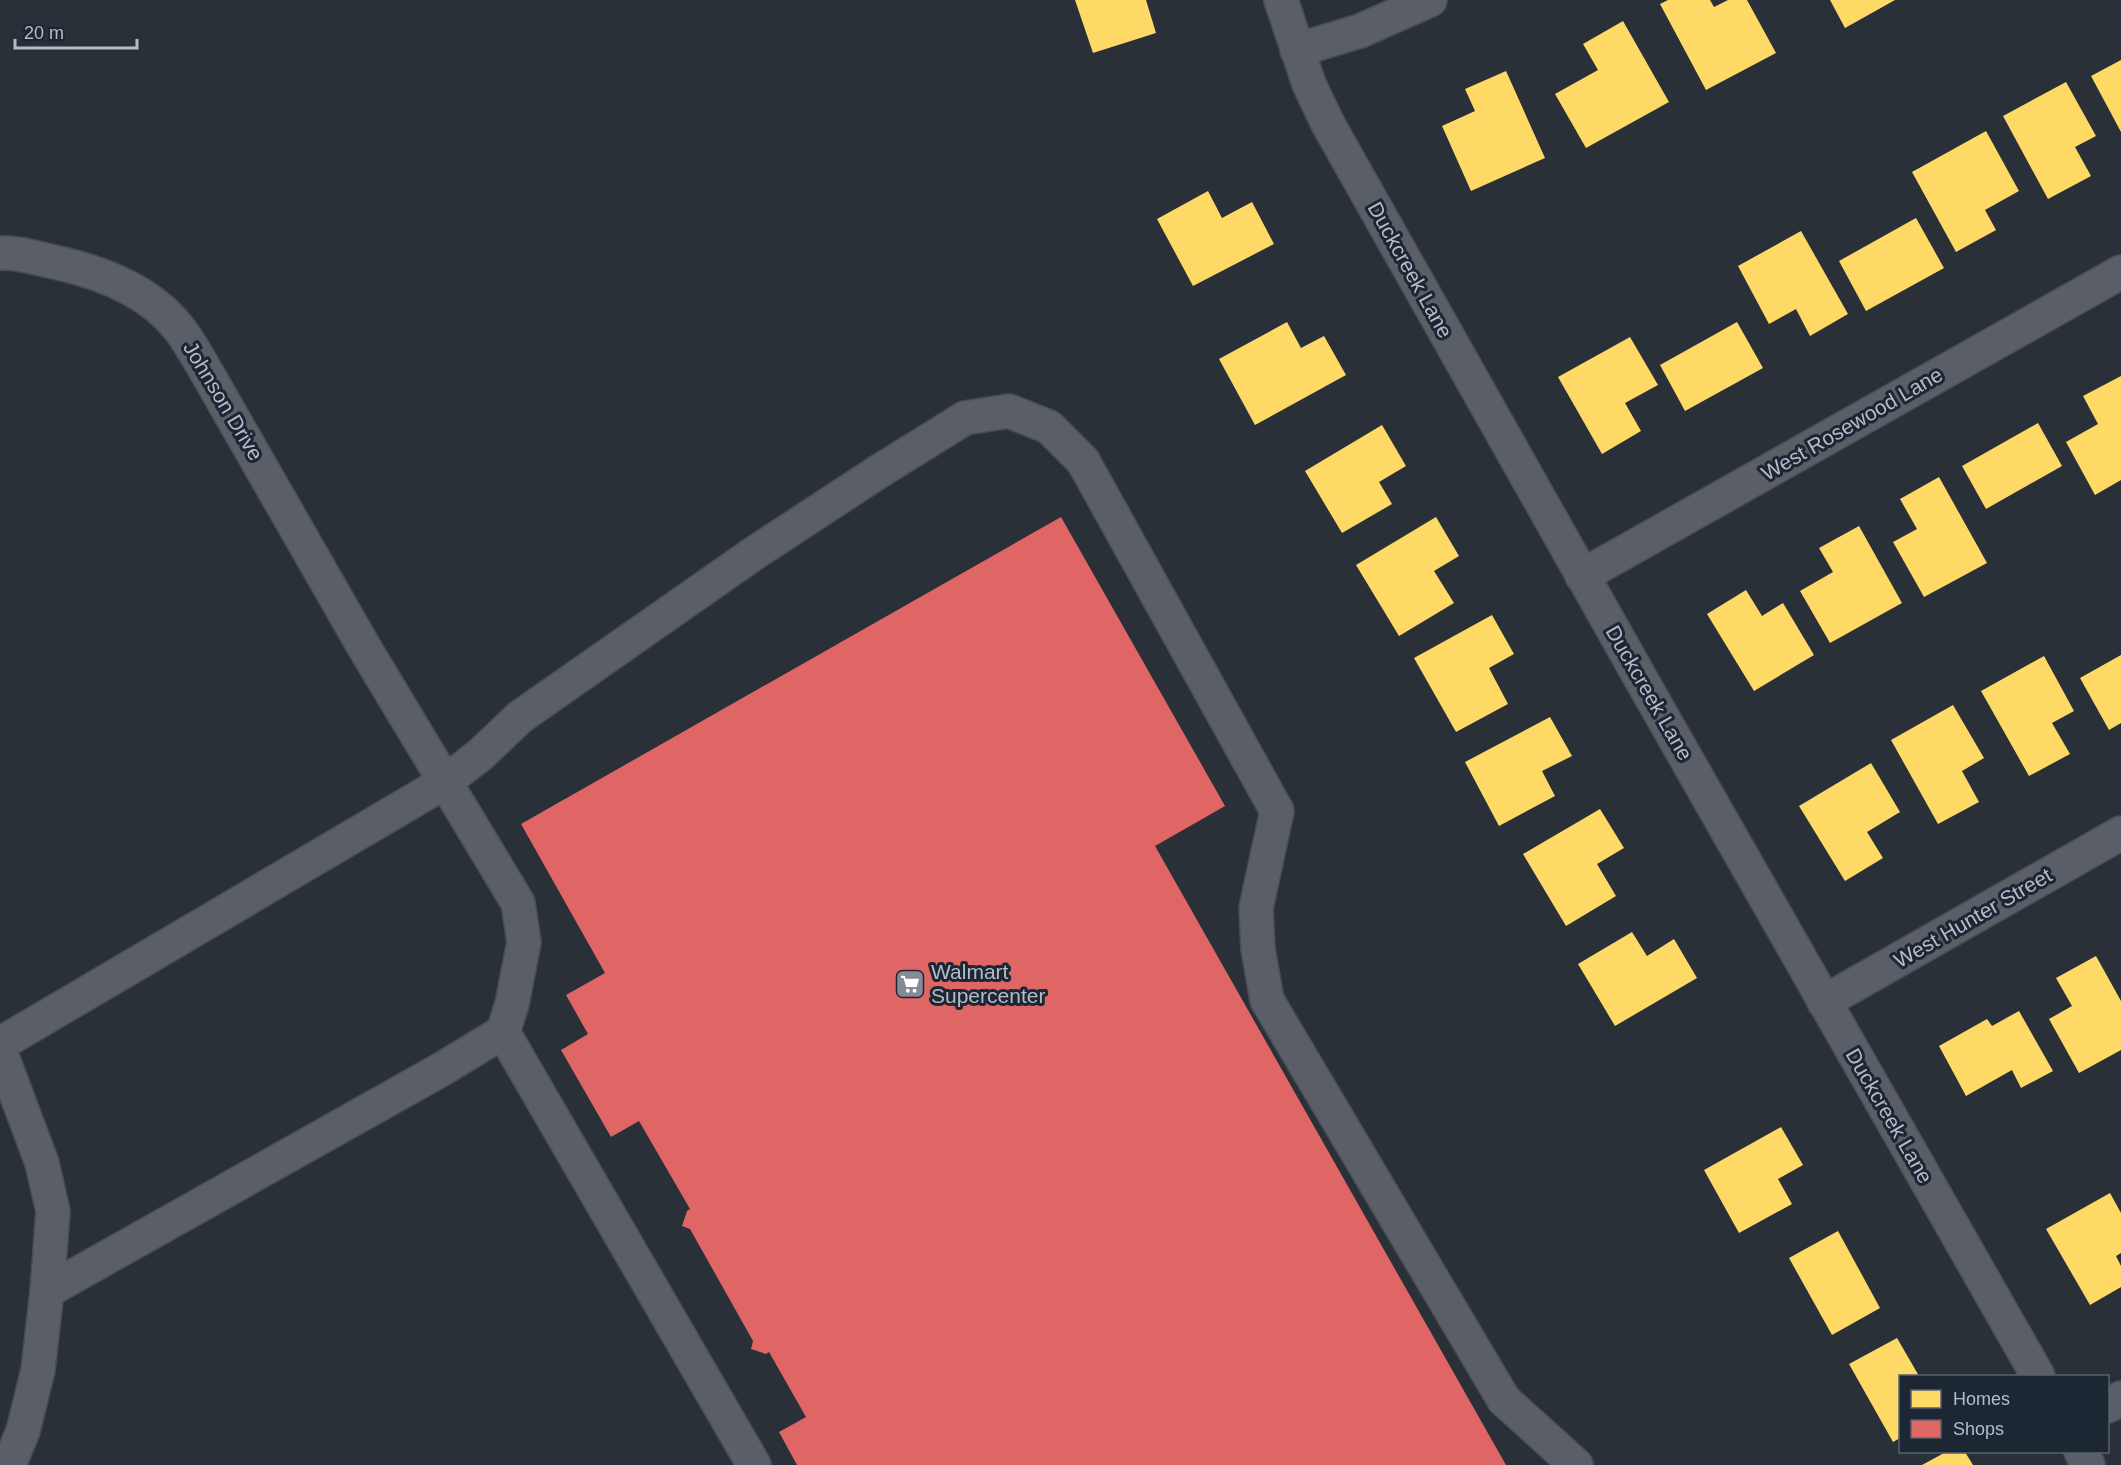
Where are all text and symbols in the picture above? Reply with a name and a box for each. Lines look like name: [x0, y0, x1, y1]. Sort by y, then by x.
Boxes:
scale bar: [15, 12, 136, 50]
text: 20 m: [24, 23, 64, 43]
street label: Duckcreek Lane: [1364, 198, 1457, 342]
street label: Johnson Drive: [179, 337, 268, 464]
street label: West Rosewood Lane: [1757, 362, 1946, 485]
street label: Duckcreek Lane: [1602, 621, 1697, 764]
street label: West Hunter Street: [1890, 863, 2056, 972]
place label: Walmart Supercenter: [931, 960, 1045, 1007]
supermarket icon: Walmart Supercenter: [894, 968, 926, 1000]
street label: Duckcreek Lane: [1842, 1044, 1937, 1187]
legend: [1899, 1375, 2109, 1453]
text: Homes: [1953, 1389, 2010, 1409]
text: Shops: [1953, 1419, 2004, 1439]

